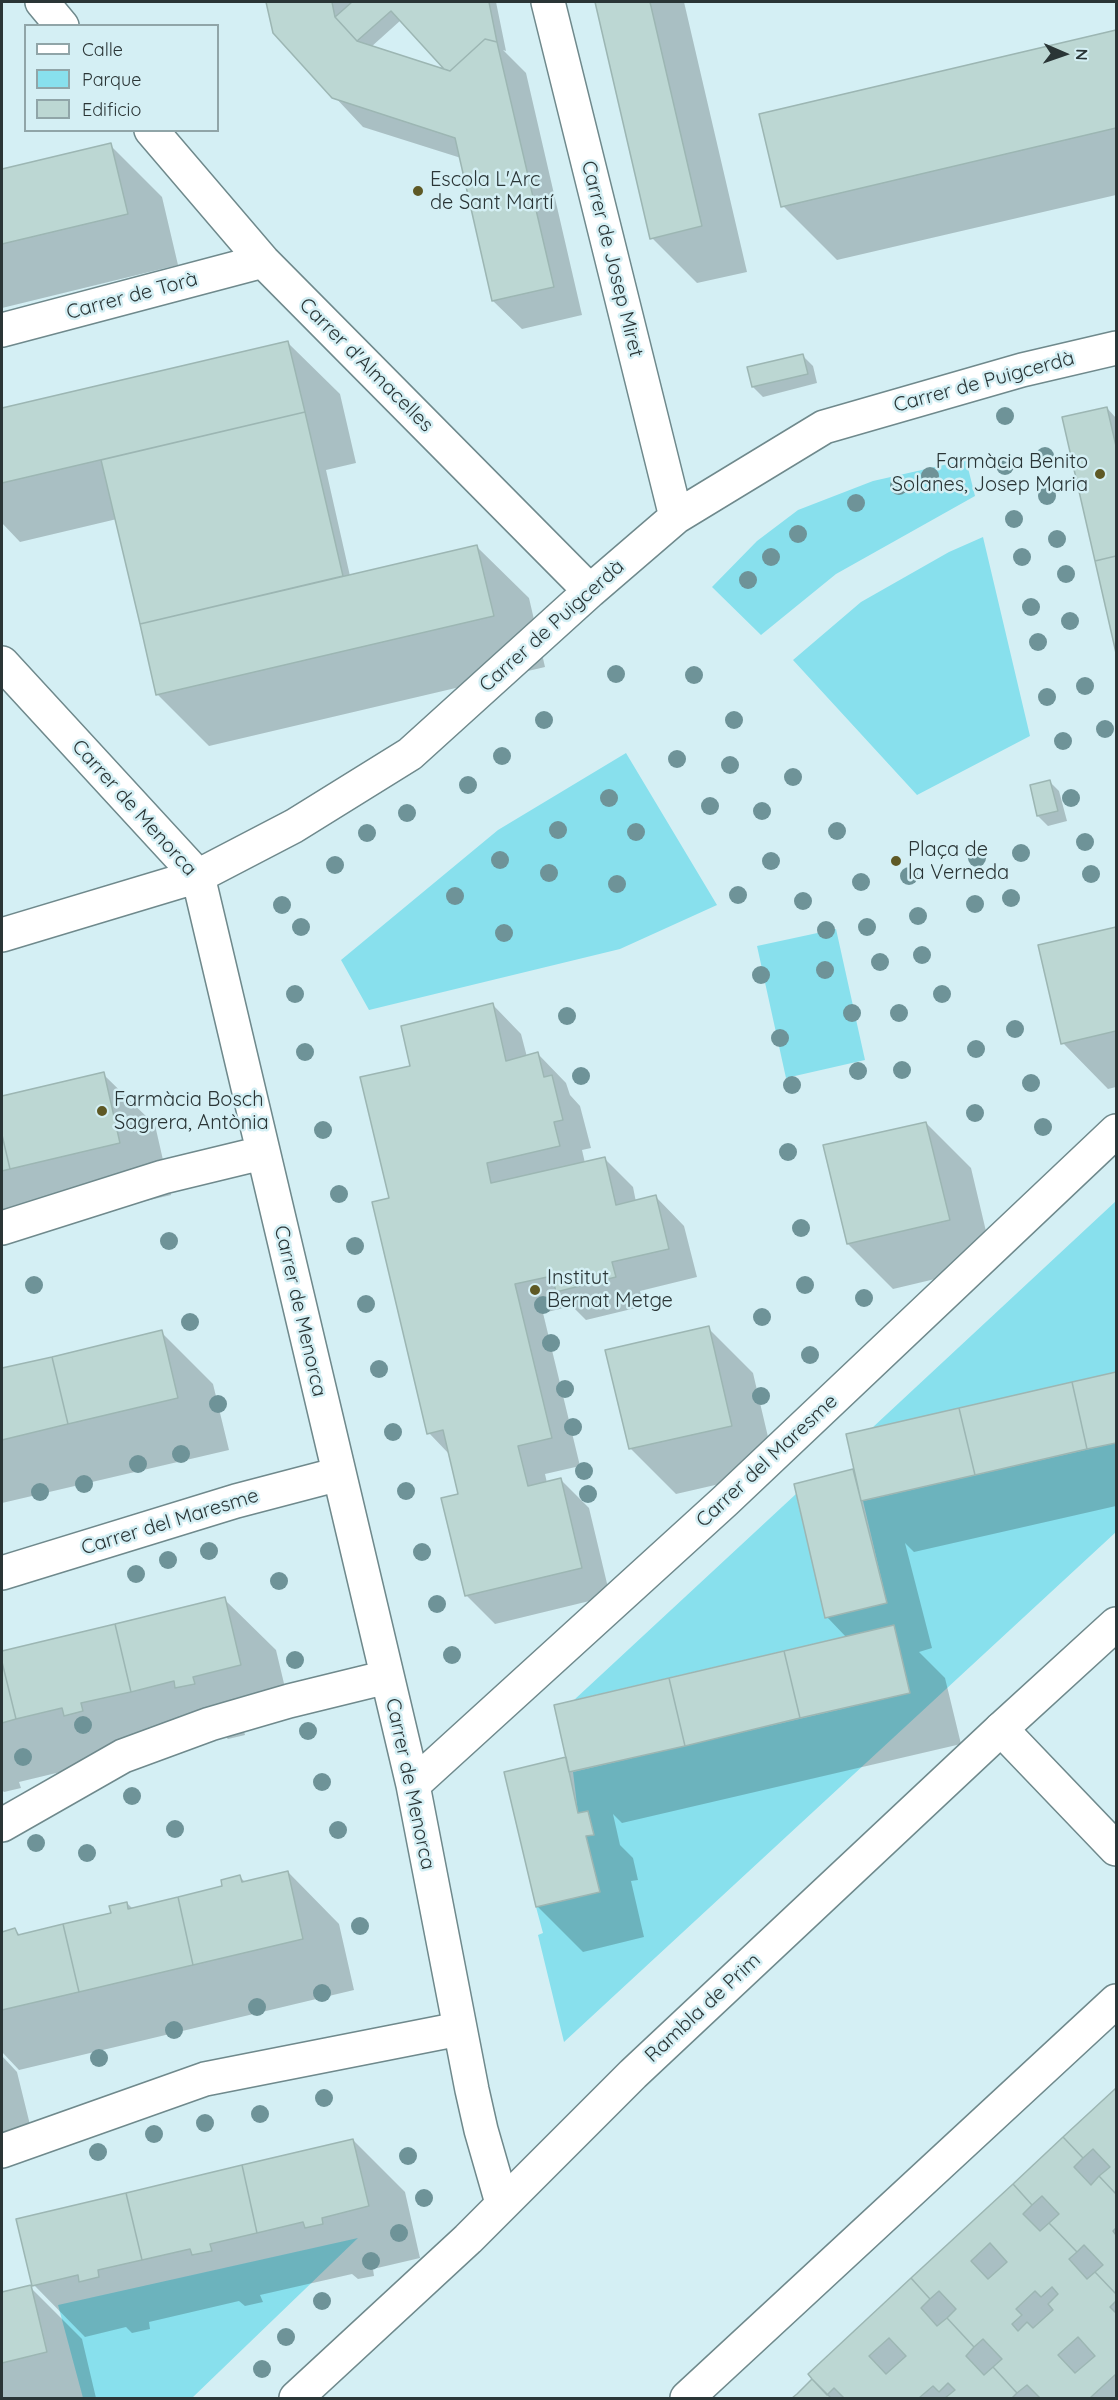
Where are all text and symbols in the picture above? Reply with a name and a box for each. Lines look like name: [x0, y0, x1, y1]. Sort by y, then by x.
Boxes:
legend: [24, 24, 219, 132]
north arrow: [1034, 24, 1094, 84]
text: Calle: [82, 38, 123, 61]
text: N: [1072, 48, 1092, 61]
text: Parque: [82, 68, 141, 91]
text: Edificio: [82, 98, 141, 121]
street label: Carrer de Josep Miret: [576, 158, 648, 360]
place label: Escola L'Arc de Sant Martí: [430, 168, 553, 215]
marker: Escola L'Arc de Sant Martí: [411, 184, 425, 198]
street label: Carrer de Torà: [64, 267, 200, 325]
street label: Carrer d'Almacelles: [294, 293, 438, 437]
street label: Carrer de Puigcerdà: [891, 346, 1077, 418]
place label: Farmàcia Benito Solanes, Josep Maria: [892, 450, 1088, 497]
marker: Farmàcia Benito Solanes, Josep Maria: [1093, 467, 1107, 481]
street label: Carrer de Puigcerdà: [475, 555, 629, 697]
street label: Carrer de Menorca: [67, 735, 201, 881]
place label: Plaça de la Verneda: [908, 838, 1009, 885]
marker: Plaça de la Verneda: [889, 854, 903, 868]
place label: Farmàcia Bosch Sagrera, Antònia: [114, 1088, 269, 1135]
marker: Farmàcia Bosch Sagrera, Antònia: [95, 1104, 109, 1118]
street label: Carrer de Menorca: [269, 1223, 331, 1399]
place label: Institut Bernat Metge: [547, 1266, 673, 1313]
marker: Institut Bernat Metge: [528, 1283, 542, 1297]
street label: Carrer del Maresme: [691, 1389, 843, 1533]
street label: Carrer del Maresme: [78, 1484, 262, 1560]
street label: Carrer de Menorca: [380, 1696, 440, 1872]
street label: Rambla de Prim: [640, 1948, 766, 2068]

